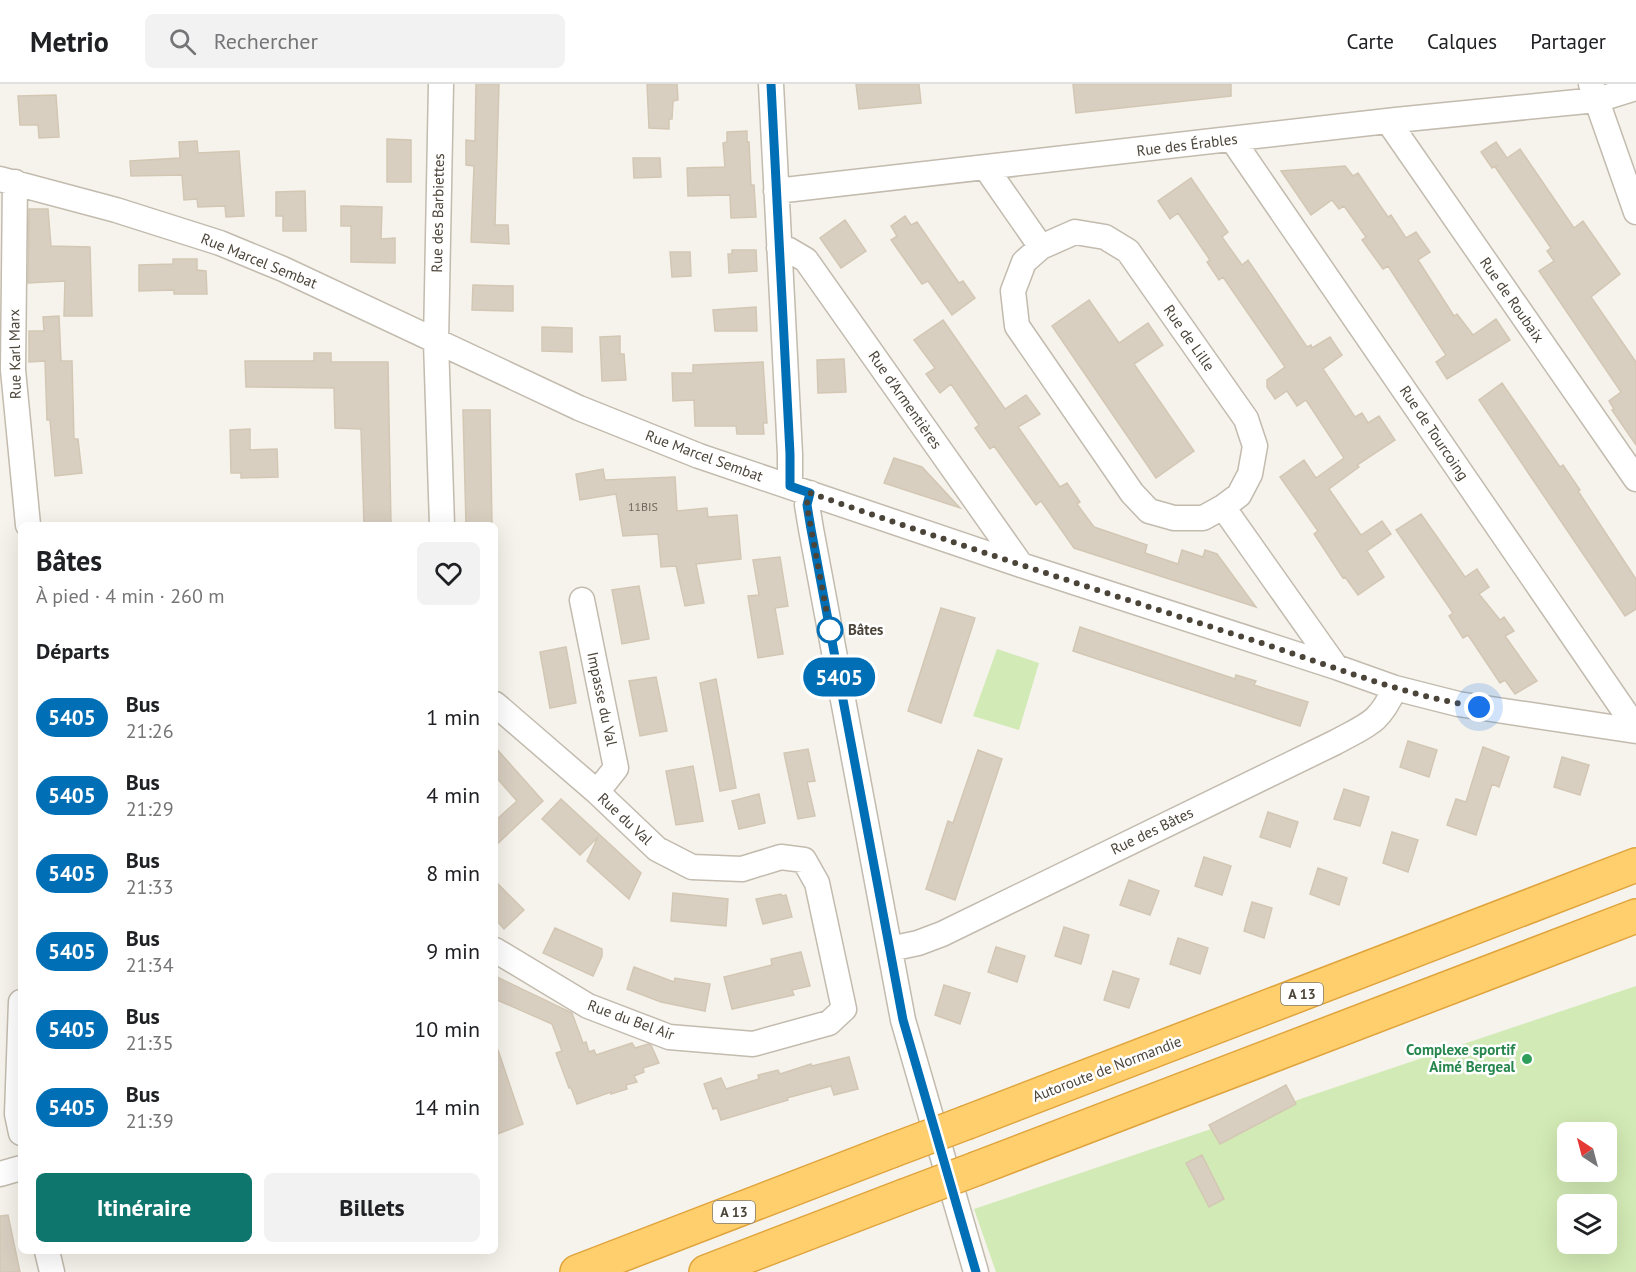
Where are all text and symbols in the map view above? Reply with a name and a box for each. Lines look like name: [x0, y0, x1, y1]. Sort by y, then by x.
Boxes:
search box: [145, 14, 565, 68]
text: Metrio: [30, 23, 109, 60]
icon: search: [166, 25, 199, 58]
text: Rechercher: [214, 27, 318, 55]
text: Carte: [1347, 28, 1394, 55]
text: Calques: [1427, 28, 1497, 55]
text: Partager: [1530, 28, 1606, 55]
street label: Rue des Érables: [1135, 129, 1238, 160]
street label: Rue des Barbiettes: [427, 153, 448, 273]
street label: Rue Marcel Sembat: [198, 229, 320, 293]
street label: Rue de Roubaix: [1476, 253, 1549, 346]
street label: Rue de Lille: [1160, 301, 1219, 374]
street label: Rue Karl Marx: [4, 308, 25, 399]
street label: Rue d'Armentières: [864, 347, 946, 453]
street label: Rue de Tourcoing: [1396, 382, 1473, 484]
street label: Rue Marcel Sembat: [643, 425, 766, 486]
house number: 11BIS: [628, 499, 658, 514]
text: Bâtes: [36, 542, 102, 579]
button: heart: [417, 542, 480, 605]
text: À pied · 4 min · 260 m: [36, 583, 224, 609]
marker: Bâtes: [817, 617, 843, 643]
place label: Bâtes: [848, 620, 883, 639]
text: Départs: [36, 637, 110, 665]
street label: Impasse du Val: [583, 650, 622, 748]
line badge: 5405: [797, 658, 881, 696]
text: 5405: [815, 664, 863, 691]
text: Bus: [126, 690, 160, 718]
your location: [1464, 692, 1494, 722]
text: 1 min: [426, 703, 480, 731]
text: 5405: [48, 704, 96, 731]
text: 21:26: [126, 718, 174, 744]
text: Bus: [126, 768, 160, 796]
text: 4 min: [426, 781, 480, 809]
text: 5405: [48, 782, 96, 809]
street label: Rue du Val: [594, 789, 657, 849]
text: 21:29: [126, 796, 174, 822]
street label: Rue des Bâtes: [1107, 802, 1196, 859]
text: Bus: [126, 846, 160, 874]
text: 8 min: [426, 859, 480, 887]
text: 5405: [48, 860, 96, 887]
text: 21:33: [126, 874, 174, 900]
text: Bus: [126, 924, 160, 952]
text: 9 min: [426, 937, 480, 965]
text: 5405: [48, 938, 96, 965]
text: 21:34: [126, 952, 174, 978]
road number: A 13: [1281, 983, 1323, 1005]
street label: Rue du Bel Air: [585, 995, 677, 1044]
text: Bus: [126, 1002, 160, 1030]
text: 10 min: [414, 1015, 480, 1043]
text: 5405: [48, 1016, 96, 1043]
text: 21:35: [126, 1030, 174, 1056]
street label: Autoroute de Normandie: [1030, 1031, 1184, 1106]
place label: Complexe sportif Aimé Bergeal: [1406, 1040, 1516, 1076]
marker: Complexe sportif Aimé Bergeal: [1520, 1052, 1534, 1066]
text: Bus: [126, 1080, 160, 1108]
text: 14 min: [414, 1093, 480, 1121]
text: 5405: [48, 1094, 96, 1121]
text: 21:39: [126, 1108, 174, 1134]
north arrow: [1557, 1122, 1617, 1182]
map controls: [1557, 1122, 1617, 1254]
button: Itinéraire: [36, 1173, 252, 1242]
button: Billets: [264, 1173, 480, 1242]
button: layers: [1557, 1194, 1617, 1254]
road number: A 13: [713, 1201, 755, 1223]

